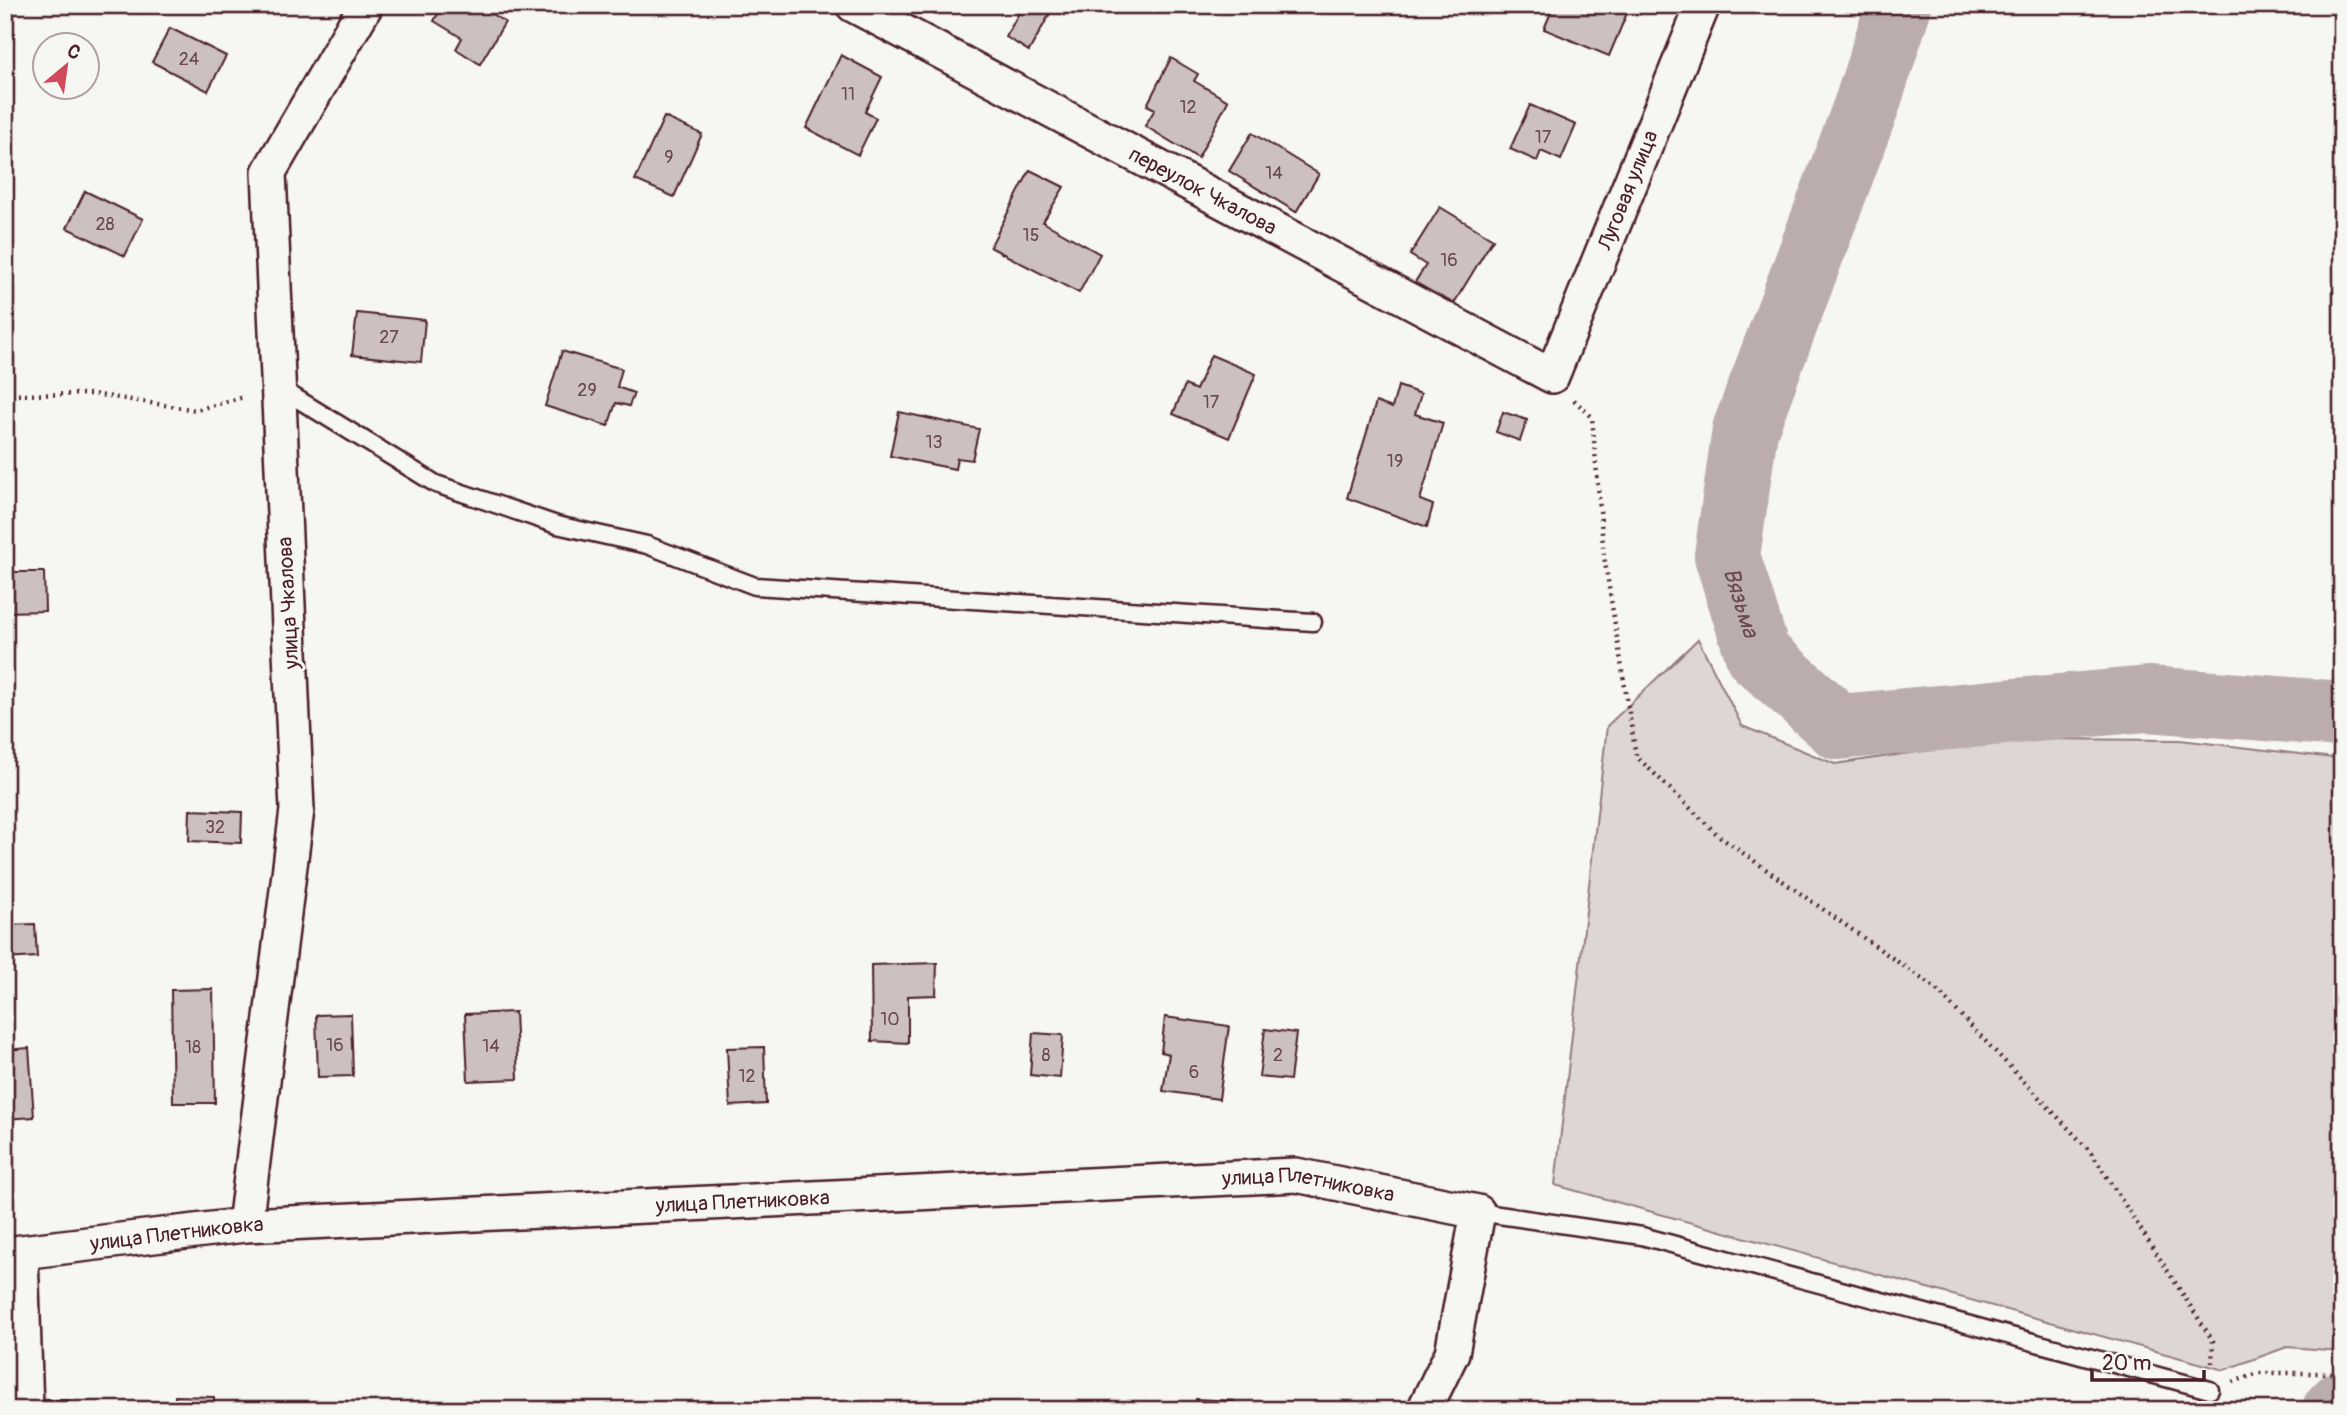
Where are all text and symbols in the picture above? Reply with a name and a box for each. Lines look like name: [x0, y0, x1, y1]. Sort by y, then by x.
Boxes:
north arrow: [32, 32, 102, 102]
text: С: [63, 39, 85, 65]
house number: 24: [179, 48, 200, 71]
house number: 11: [841, 83, 855, 106]
house number: 12: [1179, 96, 1197, 119]
house number: 17: [1535, 126, 1552, 149]
street label: Луговая улица: [1591, 126, 1665, 255]
street label: переулок Чкалова: [1124, 141, 1281, 241]
house number: 9: [664, 146, 674, 169]
house number: 14: [1265, 162, 1283, 185]
house number: 28: [95, 213, 115, 236]
house number: 15: [1023, 224, 1039, 247]
house number: 16: [1440, 249, 1458, 272]
house number: 27: [379, 326, 399, 349]
house number: 29: [577, 379, 597, 402]
house number: 17: [1203, 391, 1220, 414]
house number: 13: [925, 431, 943, 454]
house number: 19: [1387, 450, 1403, 473]
street label: улица Чкалова: [272, 536, 305, 671]
water label: Вязьма: [1717, 564, 1766, 642]
house number: 32: [205, 816, 225, 839]
house number: 10: [880, 1008, 900, 1031]
house number: 16: [326, 1034, 344, 1057]
house number: 14: [482, 1035, 500, 1058]
house number: 18: [185, 1036, 201, 1059]
house number: 8: [1041, 1044, 1051, 1067]
house number: 2: [1273, 1044, 1283, 1067]
house number: 6: [1189, 1061, 1199, 1084]
house number: 12: [738, 1065, 756, 1088]
street label: улица Плетниковка: [1220, 1161, 1397, 1209]
street label: улица Плетниковка: [654, 1184, 830, 1219]
street label: улица Плетниковка: [88, 1211, 264, 1258]
scale bar: [2092, 1338, 2204, 1382]
text: 20 m: [2102, 1350, 2151, 1377]

